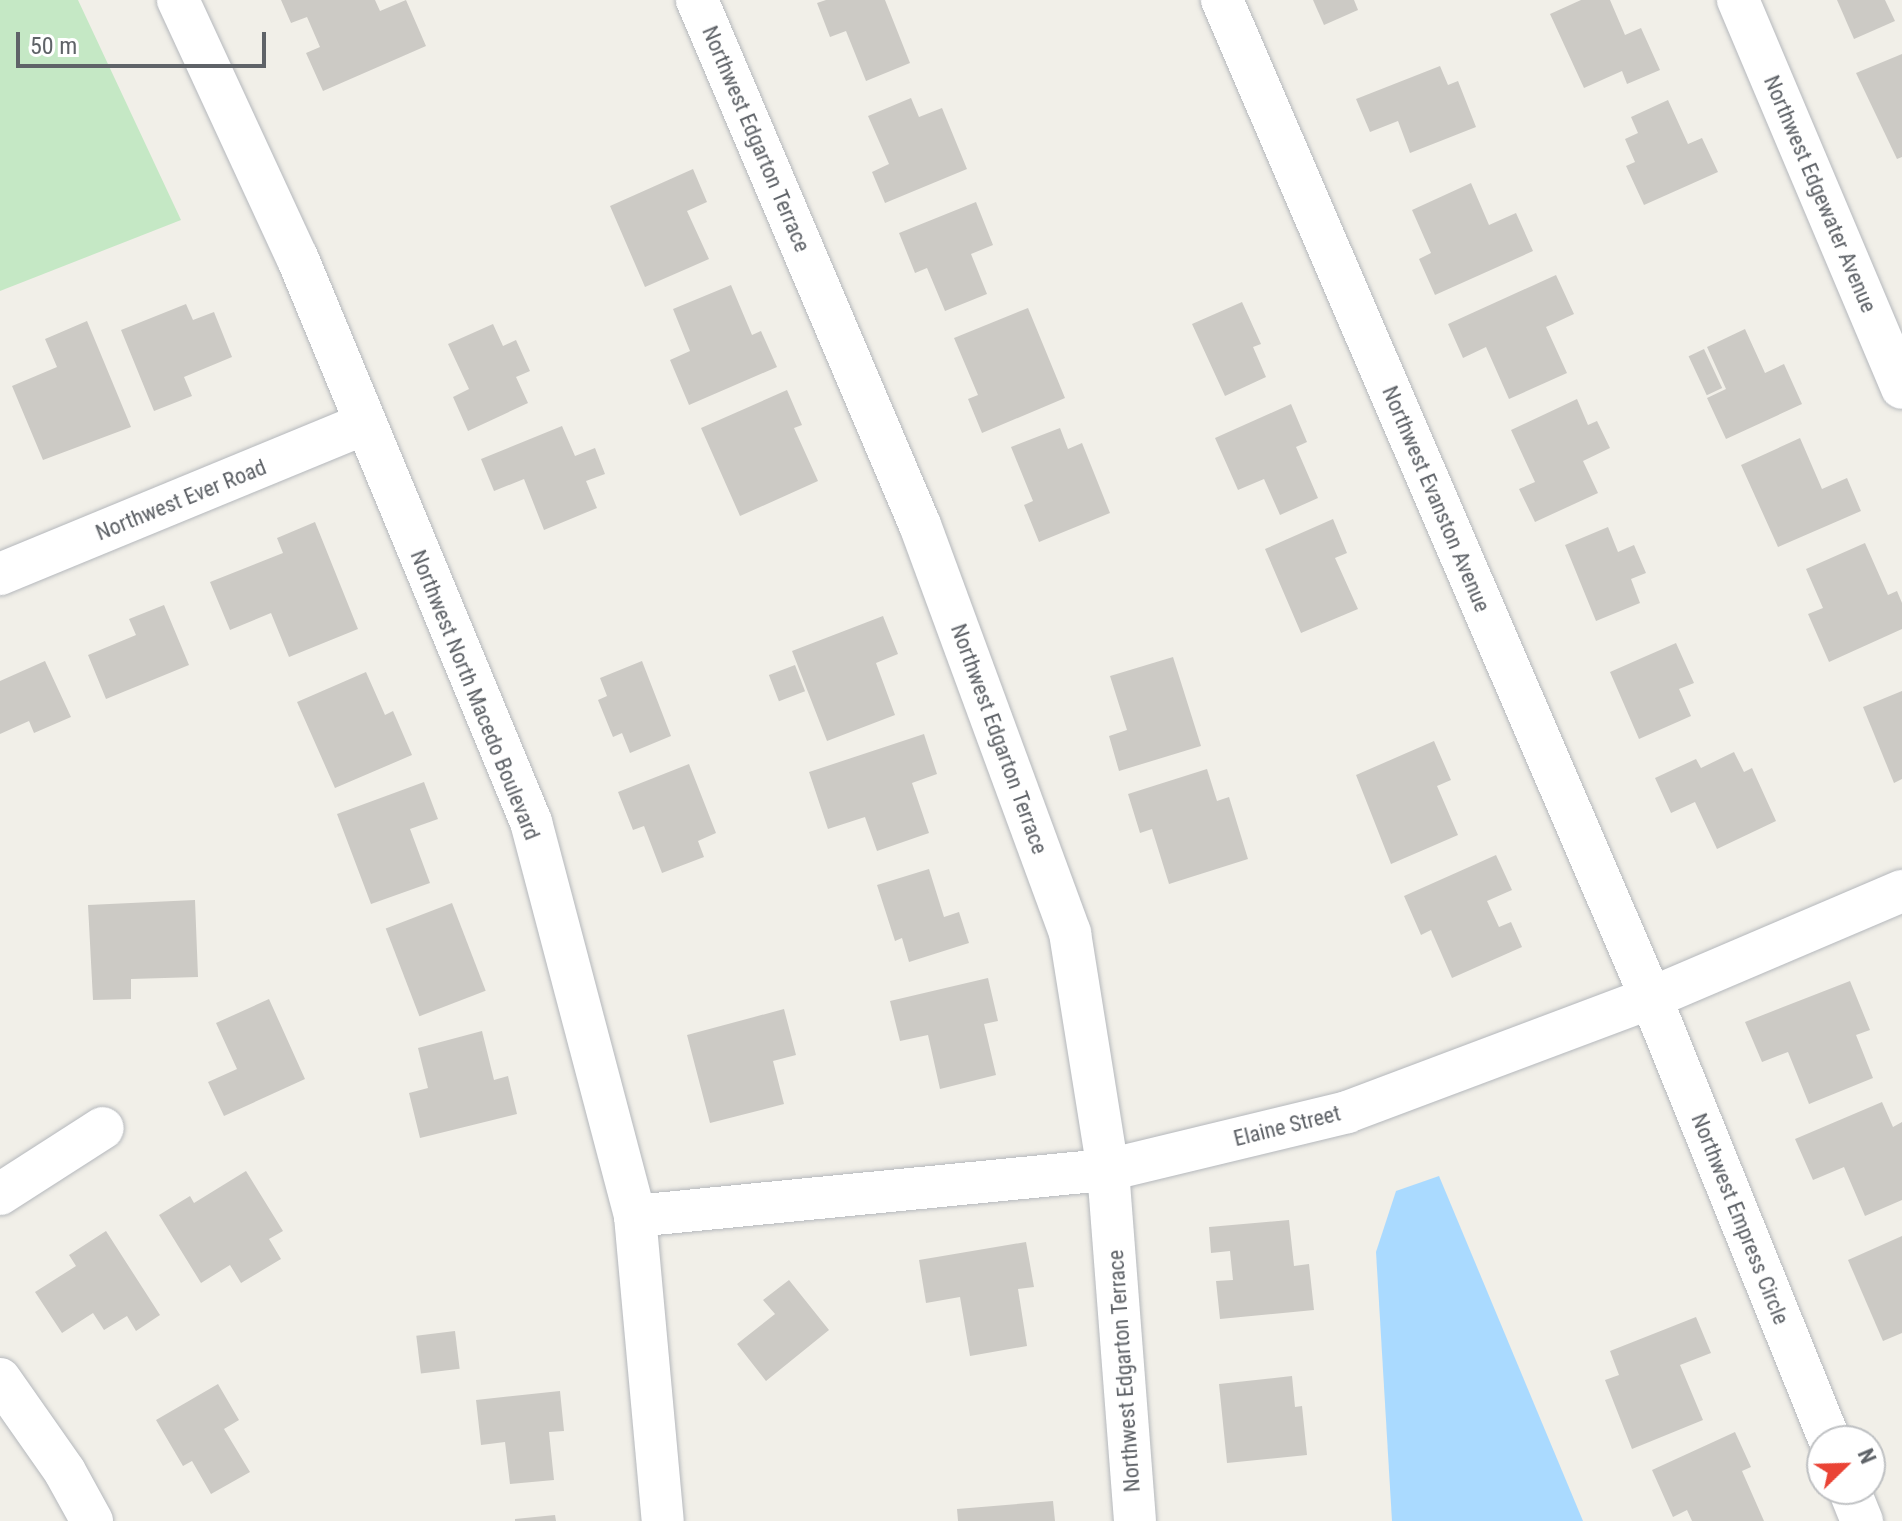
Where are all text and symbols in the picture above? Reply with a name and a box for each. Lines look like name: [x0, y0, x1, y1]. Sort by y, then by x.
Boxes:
scale bar: [20, 16, 270, 66]
street label: Northwest Edgarton Terrace: [696, 22, 816, 256]
text: 50 m: [30, 32, 77, 60]
street label: Northwest Edgewater Avenue: [1758, 72, 1882, 316]
street label: Northwest Evanston Avenue: [1376, 382, 1496, 616]
street label: Northwest Ever Road: [92, 454, 270, 546]
street label: Northwest North Macedo Boulevard: [405, 546, 545, 844]
street label: Northwest Edgarton Terrace: [945, 620, 1053, 858]
street label: Elaine Street: [1231, 1100, 1343, 1152]
street label: Northwest Empress Circle: [1686, 1110, 1794, 1328]
street label: Northwest Edgarton Terrace: [1102, 1249, 1146, 1493]
north arrow: [1806, 1425, 1886, 1505]
text: N: [1853, 1445, 1881, 1467]

